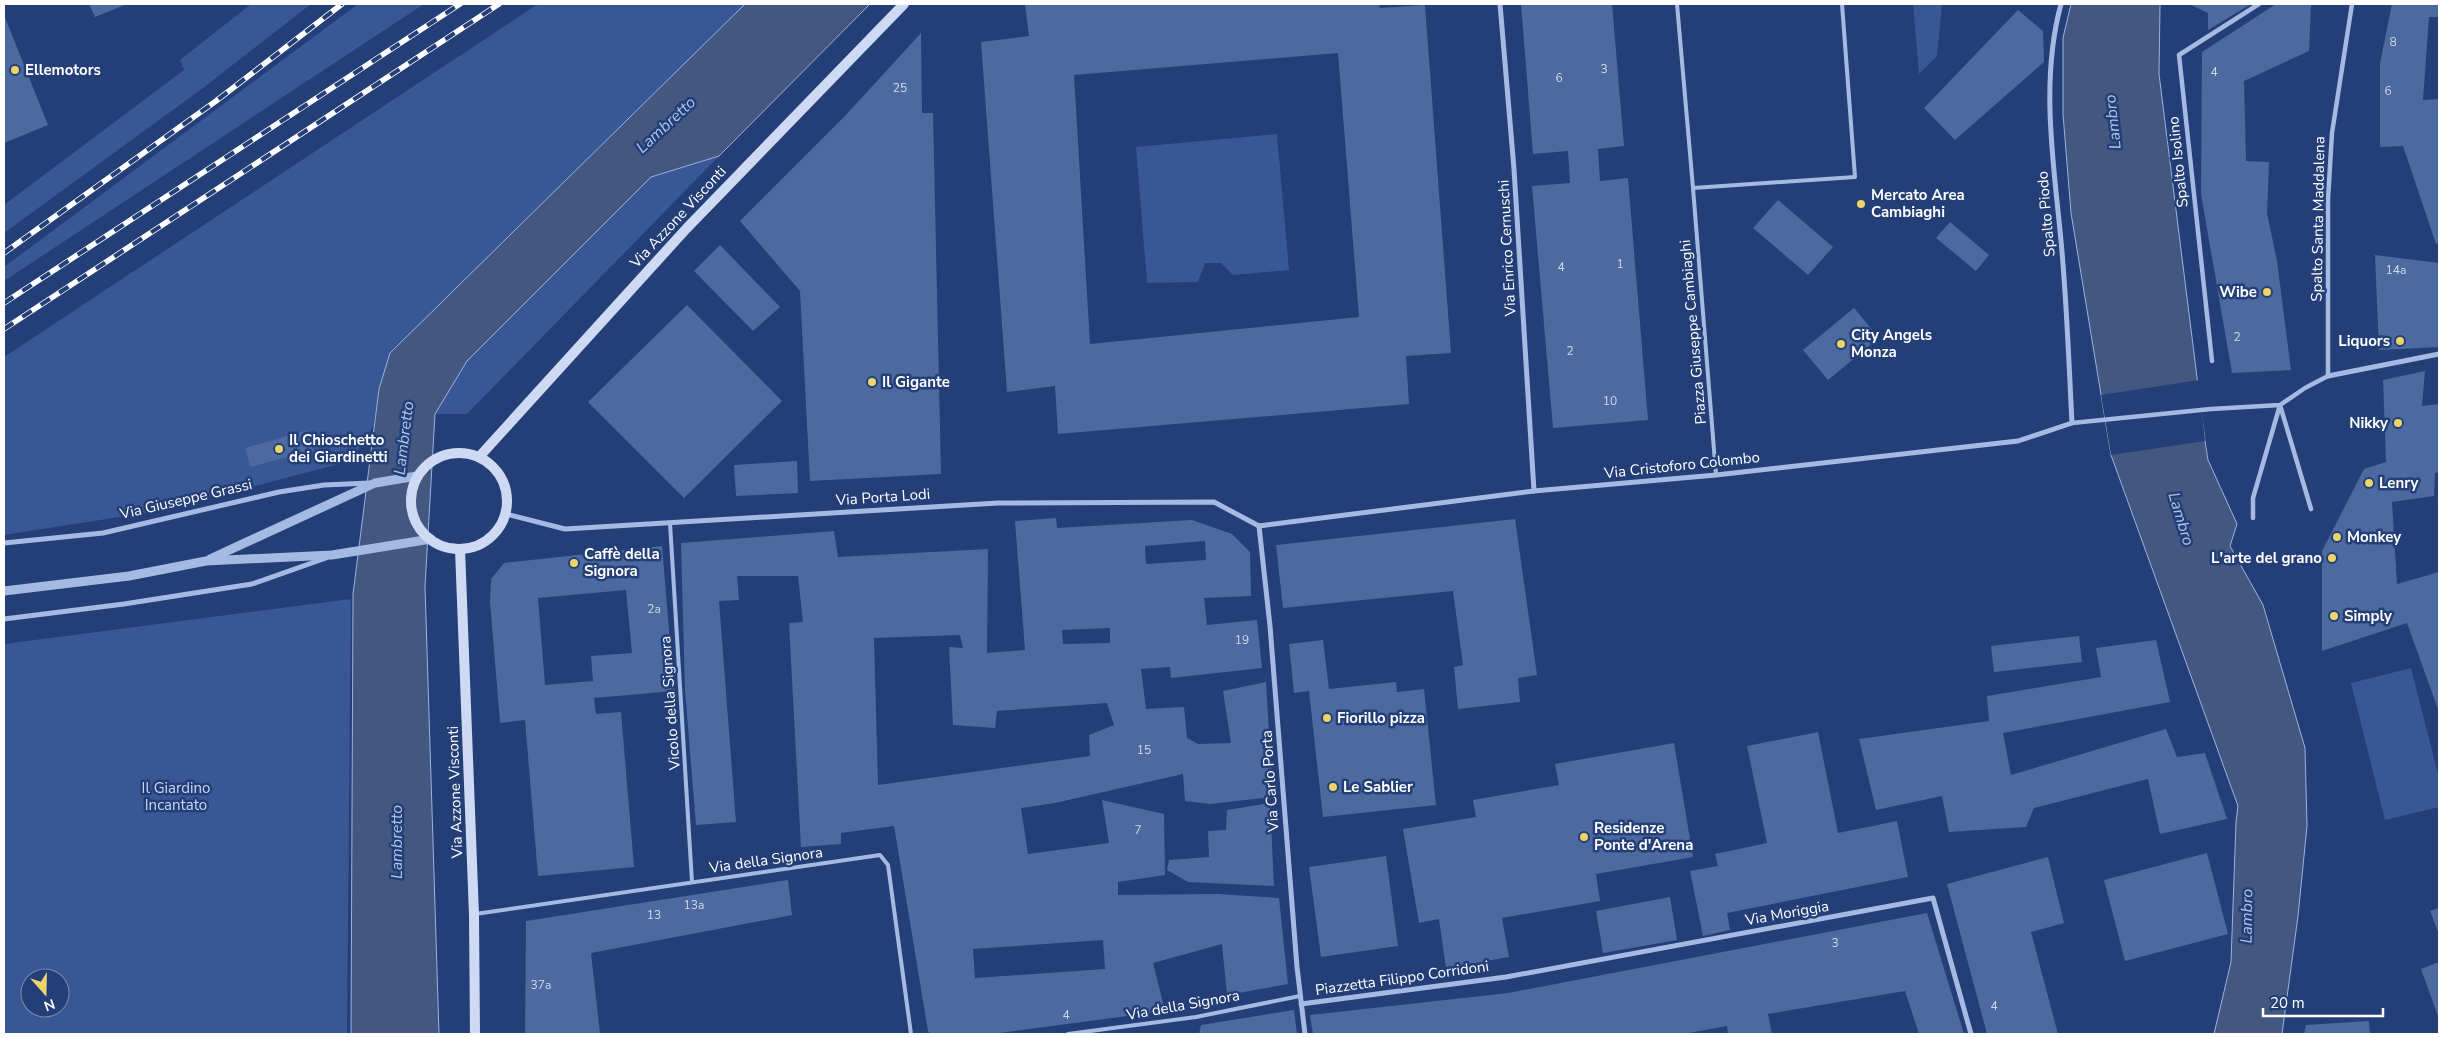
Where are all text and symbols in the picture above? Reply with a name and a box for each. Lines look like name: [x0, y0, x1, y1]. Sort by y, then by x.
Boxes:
house number: 8: [2389, 34, 2397, 50]
place label: Ellemotors: [25, 60, 101, 80]
house number: 3: [1600, 61, 1608, 77]
marker: Ellemotors: [9, 64, 21, 76]
house number: 4: [2210, 64, 2218, 80]
house number: 6: [1555, 70, 1563, 86]
house number: 25: [893, 80, 907, 96]
house number: 6: [2384, 83, 2392, 99]
water label: Lambretto: [631, 92, 701, 158]
water label: Lambro: [2099, 94, 2127, 150]
street label: Spalto Isolino: [2163, 115, 2193, 209]
street label: Spalto Santa Maddalena: [2307, 136, 2329, 302]
street label: Via Azzone Visconti: [625, 162, 730, 273]
street label: Spalto Piodo: [2032, 170, 2060, 258]
street label: Via Enrico Cernuschi: [1493, 179, 1521, 318]
place label: Mercato Area Cambiaghi: [1871, 185, 1965, 222]
marker: Mercato Area Cambiaghi: [1855, 198, 1867, 210]
street label: Piazza Giuseppe Cambiaghi: [1675, 239, 1711, 425]
house number: 1: [1616, 256, 1624, 272]
house number: 4: [1557, 259, 1565, 275]
house number: 14a: [2386, 262, 2406, 278]
place label: Wibe: [2219, 282, 2257, 302]
marker: Wibe: [2261, 286, 2273, 298]
place label: City Angels Monza: [1851, 325, 1932, 362]
house number: 2: [2233, 329, 2241, 345]
place label: Liquors: [2338, 331, 2390, 351]
marker: Liquors: [2394, 335, 2406, 347]
marker: City Angels Monza: [1835, 338, 1847, 350]
house number: 2: [1566, 343, 1574, 359]
place label: Il Gigante: [882, 372, 950, 392]
marker: Il Gigante: [866, 376, 878, 388]
house number: 10: [1603, 393, 1617, 409]
water label: Lambretto: [389, 400, 419, 476]
place label: Nikky: [2349, 413, 2388, 433]
marker: Nikky: [2392, 417, 2404, 429]
place label: Il Chioschetto dei Giardinetti: [289, 430, 387, 467]
marker: Il Chioschetto dei Giardinetti: [273, 443, 285, 455]
street label: Via Cristoforo Colombo: [1602, 447, 1761, 483]
place label: Lenry: [2379, 473, 2419, 493]
street label: Via Giuseppe Grassi: [117, 474, 254, 524]
marker: Lenry: [2363, 477, 2375, 489]
street label: Via Porta Lodi: [834, 484, 931, 510]
water label: Lambro: [2162, 490, 2200, 548]
place label: Monkey: [2347, 527, 2401, 547]
marker: Monkey: [2331, 531, 2343, 543]
place label: Caffè della Signora: [584, 544, 660, 581]
place label: L'arte del grano: [2211, 548, 2322, 568]
marker: L'arte del grano: [2326, 552, 2338, 564]
marker: Caffè della Signora: [568, 557, 580, 569]
house number: 2a: [647, 601, 661, 617]
place label: Simply: [2344, 606, 2392, 626]
marker: Simply: [2328, 610, 2340, 622]
house number: 19: [1235, 632, 1249, 648]
street label: Vicolo della Signora: [655, 635, 685, 772]
place label: Fiorillo pizza: [1337, 708, 1425, 728]
marker: Fiorillo pizza: [1321, 712, 1333, 724]
street label: Via Azzone Visconti: [443, 725, 467, 860]
street label: Via Carlo Porta: [1256, 730, 1284, 833]
house number: 15: [1137, 742, 1151, 758]
place label: Le Sablier: [1343, 777, 1413, 797]
park label: Il Giardino Incantato: [142, 778, 210, 815]
marker: Le Sablier: [1327, 781, 1339, 793]
water label: Lambretto: [386, 805, 408, 879]
place label: Residenze Ponte d'Arena: [1594, 818, 1693, 855]
house number: 7: [1134, 822, 1142, 838]
marker: Residenze Ponte d'Arena: [1578, 831, 1590, 843]
street label: Via della Signora: [707, 842, 824, 878]
water label: Lambro: [2236, 888, 2258, 944]
street label: Via Moriggia: [1743, 896, 1830, 930]
house number: 13a: [684, 897, 704, 913]
house number: 13: [647, 907, 661, 923]
house number: 3: [1831, 935, 1839, 951]
street label: Piazzetta Filippo Corridoni: [1314, 956, 1490, 1000]
north arrow: [20, 968, 70, 1018]
house number: 37a: [531, 977, 551, 993]
street label: Via della Signora: [1124, 985, 1241, 1025]
scale bar: [2263, 986, 2383, 1018]
text: 20 m: [2270, 993, 2305, 1013]
text: N: [41, 994, 57, 1015]
house number: 4: [1990, 998, 1998, 1014]
house number: 4: [1062, 1007, 1070, 1023]

